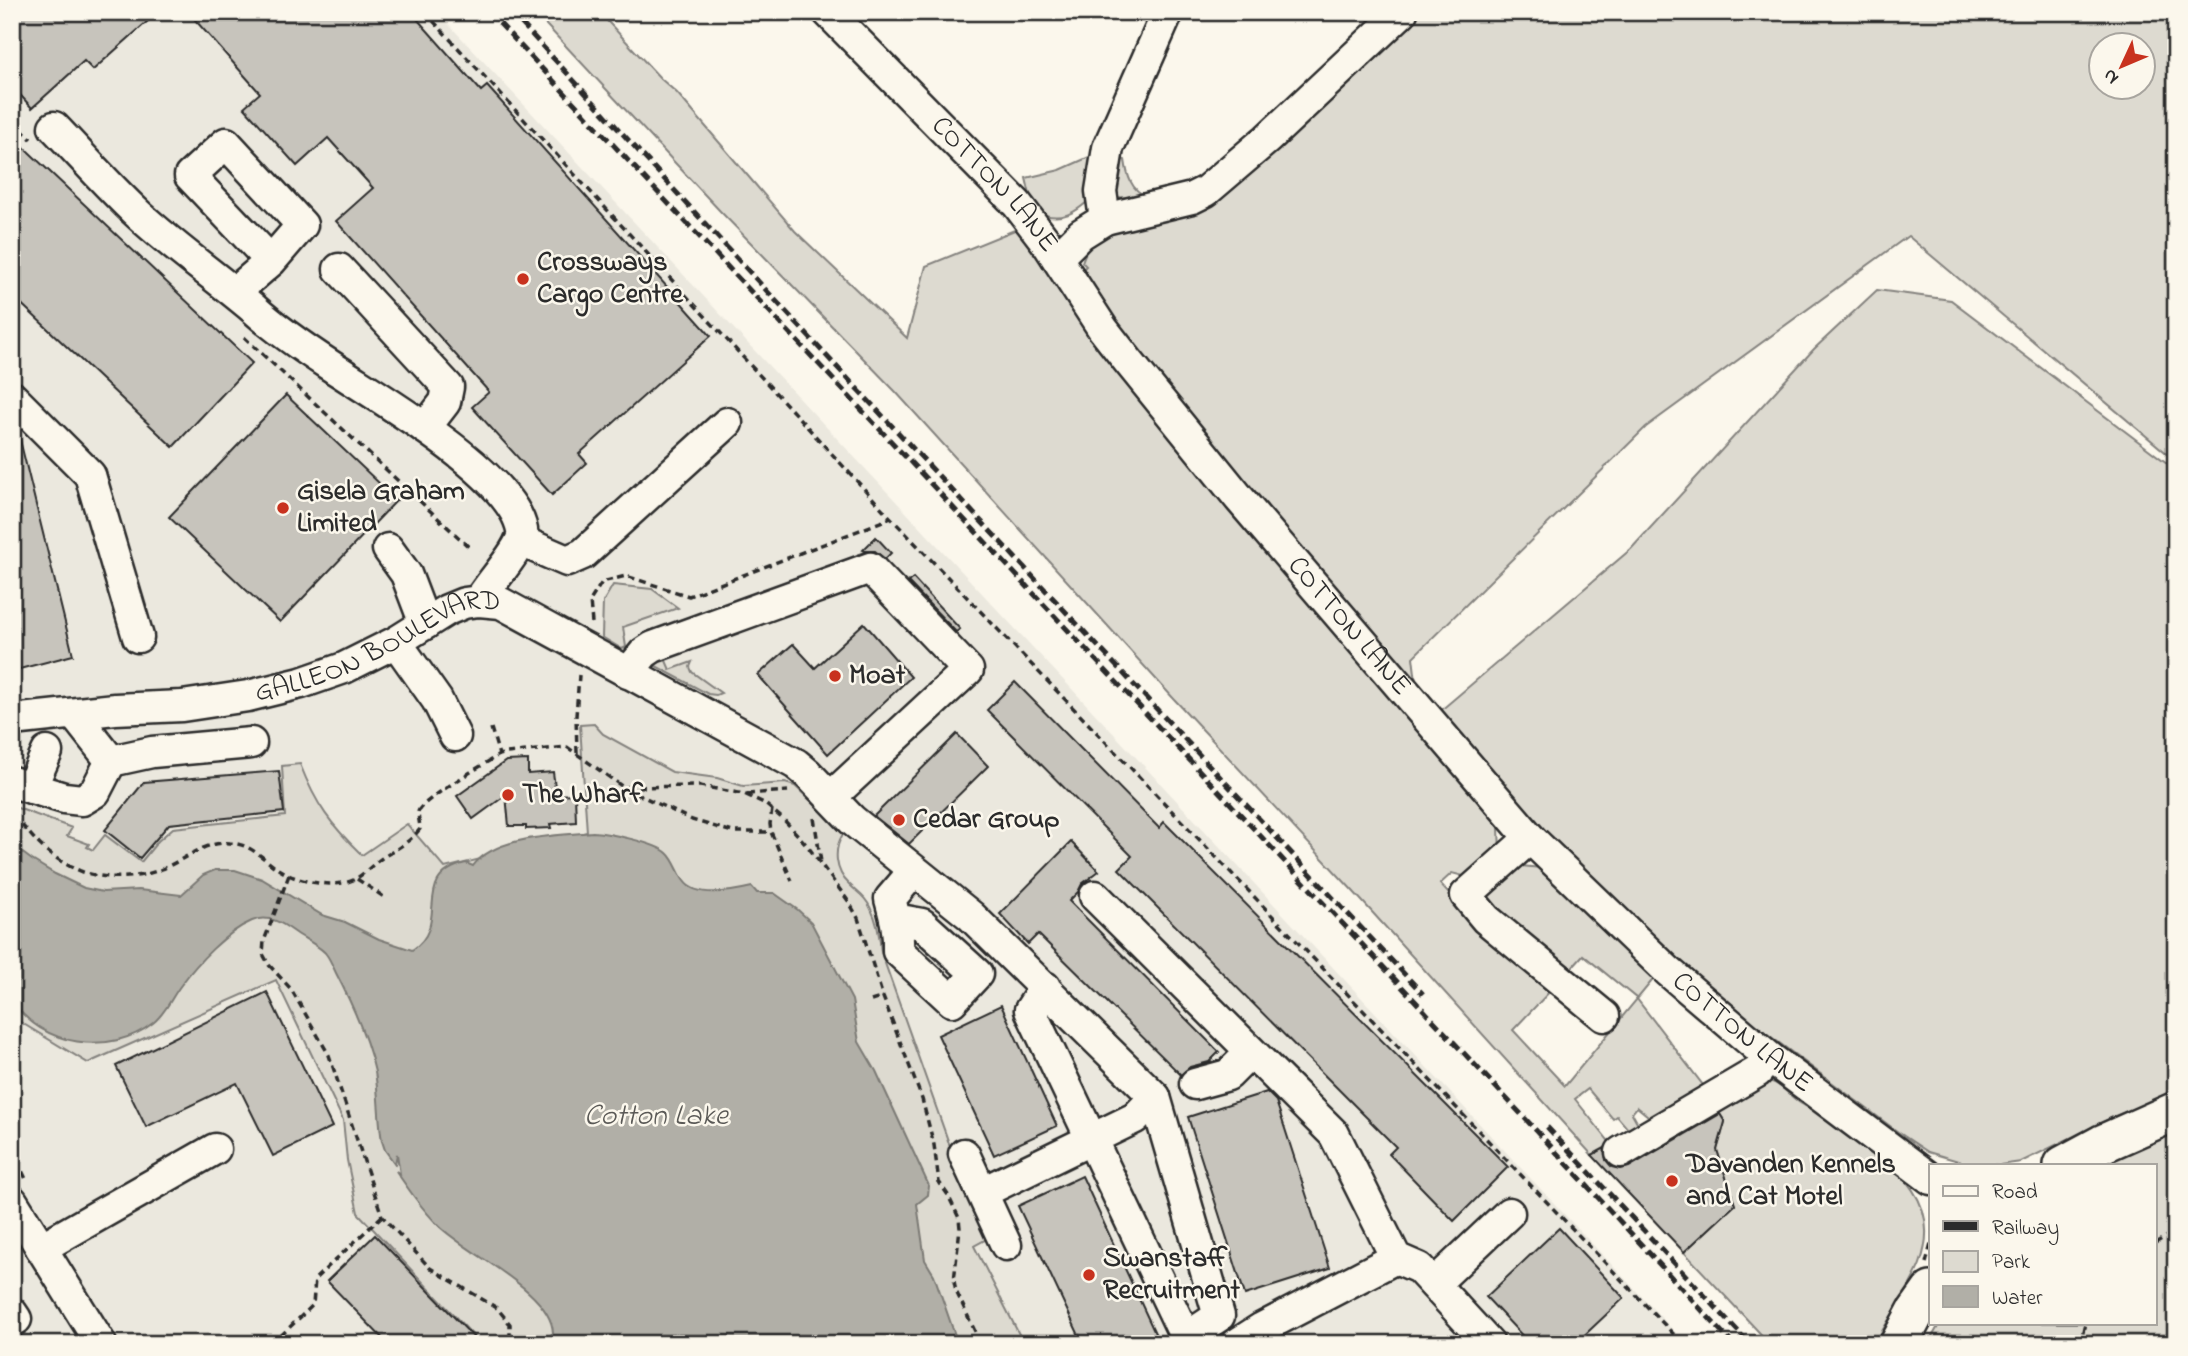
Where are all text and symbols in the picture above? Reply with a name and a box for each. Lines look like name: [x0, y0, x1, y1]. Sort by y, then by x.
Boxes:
north arrow: [2086, 32, 2156, 102]
text: N: [2097, 62, 2126, 90]
street label: COTTON LANE: [921, 107, 1068, 262]
place label: Crossways Cargo Centre: [537, 243, 684, 317]
marker: Crossways Cargo Centre: [515, 271, 531, 287]
place label: Gisela Graham Limited: [297, 472, 465, 545]
marker: Gisela Graham Limited: [275, 500, 291, 516]
street label: COTTON LANE: [1277, 547, 1421, 705]
street label: GALLEON BOULEVARD: [251, 580, 502, 714]
place label: Moat: [849, 656, 906, 697]
marker: Moat: [827, 668, 843, 684]
place label: The Wharf: [522, 775, 644, 816]
marker: The Wharf: [500, 787, 516, 803]
place label: Cedar Group: [913, 800, 1059, 841]
marker: Cedar Group: [891, 812, 907, 828]
street label: COTTON LANE: [1662, 962, 1822, 1104]
water label: Cotton Lake: [584, 1095, 730, 1139]
place label: Davanden Kennels and Cat Motel: [1684, 1145, 1896, 1218]
legend: [1929, 1164, 2156, 1324]
marker: Davanden Kennels and Cat Motel: [1664, 1173, 1680, 1189]
text: Road: [1992, 1178, 2038, 1208]
text: Railway: [1992, 1214, 2059, 1246]
place label: Swanstaff Recruitment: [1103, 1239, 1241, 1312]
text: Park: [1992, 1248, 2031, 1278]
marker: Swanstaff Recruitment: [1081, 1267, 1097, 1283]
text: Water: [1992, 1284, 2043, 1314]

